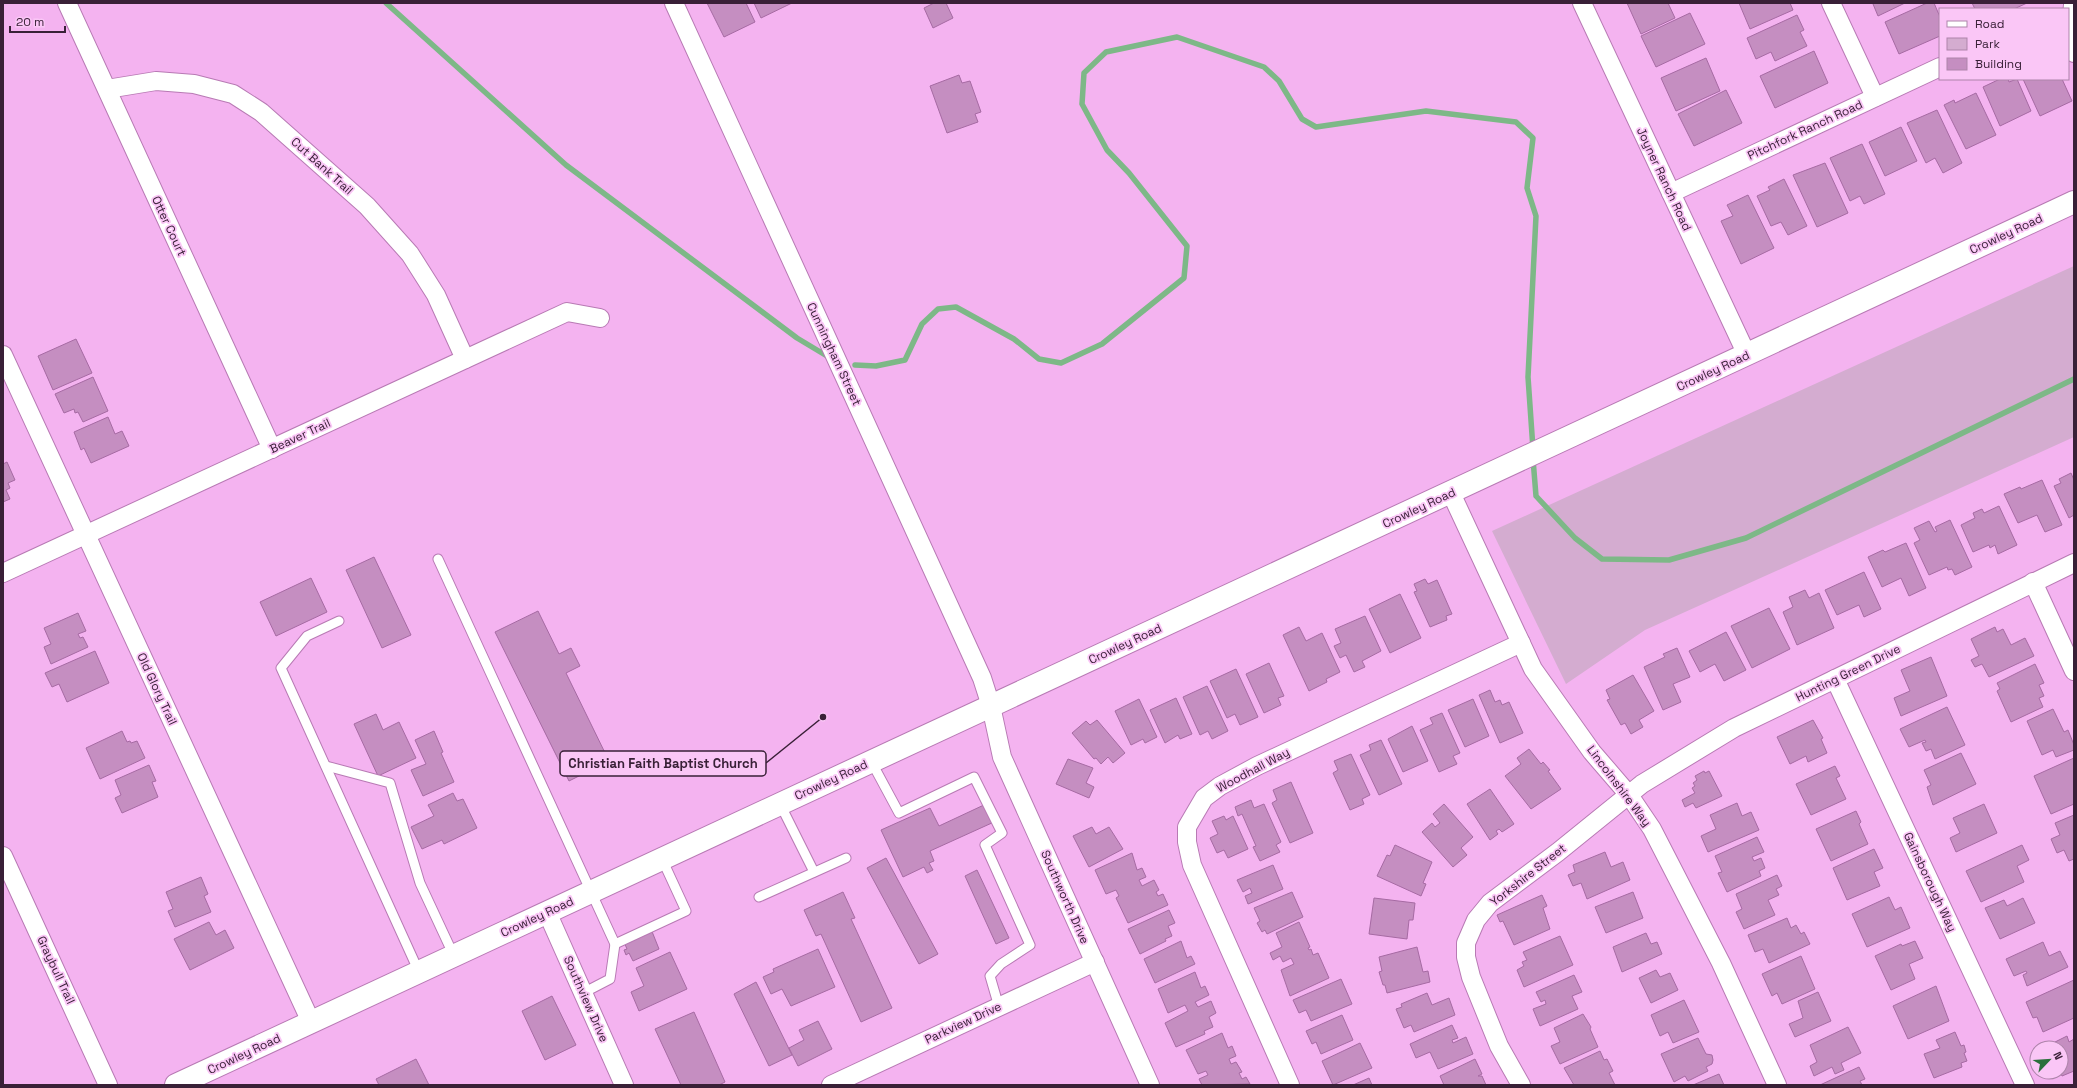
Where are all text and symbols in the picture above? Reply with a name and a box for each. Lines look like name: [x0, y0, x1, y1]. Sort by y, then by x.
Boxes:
scale bar: [10, 8, 65, 34]
legend: [1939, 8, 2069, 80]
text: 20 m: [16, 14, 44, 30]
text: Road: [1975, 16, 2004, 32]
text: Park: [1975, 36, 2000, 52]
text: Building: [1975, 56, 2022, 72]
street label: Pitchfork Ranch Road: [1745, 96, 1865, 164]
street label: Joyner Ranch Road: [1633, 125, 1695, 233]
street label: Cut Bank Trail: [288, 134, 356, 198]
street label: Otter Court: [148, 193, 190, 259]
street label: Crowley Road: [1967, 210, 2045, 258]
street label: Cunningham Street: [803, 300, 865, 408]
street label: Crowley Road: [1674, 347, 1752, 395]
street label: Beaver Trail: [267, 415, 333, 457]
street label: Crowley Road: [1380, 484, 1458, 532]
street label: Crowley Road: [1086, 620, 1164, 668]
street label: Hunting Green Drive: [1793, 641, 1903, 705]
street label: Old Glory Trail: [133, 650, 181, 728]
street label: Lincolnshire Way: [1583, 742, 1655, 830]
street label: Woodhall Way: [1214, 744, 1292, 796]
callout: Christian Faith Baptist Church: [560, 751, 766, 776]
text: Christian Faith Baptist Church: [568, 755, 758, 772]
street label: Crowley Road: [792, 756, 870, 804]
street label: Gainsborough Way: [1900, 830, 1960, 934]
street label: Yorkshire Street: [1487, 840, 1569, 910]
street label: Southworth Drive: [1037, 848, 1093, 946]
street label: Crowley Road: [498, 893, 576, 941]
street label: Graybull Trail: [33, 933, 79, 1007]
street label: Southview Drive: [560, 953, 612, 1045]
street label: Parkview Drive: [922, 998, 1004, 1048]
street label: Crowley Road: [205, 1030, 283, 1078]
north arrow: [2029, 1040, 2069, 1080]
text: N: [2050, 1049, 2066, 1062]

